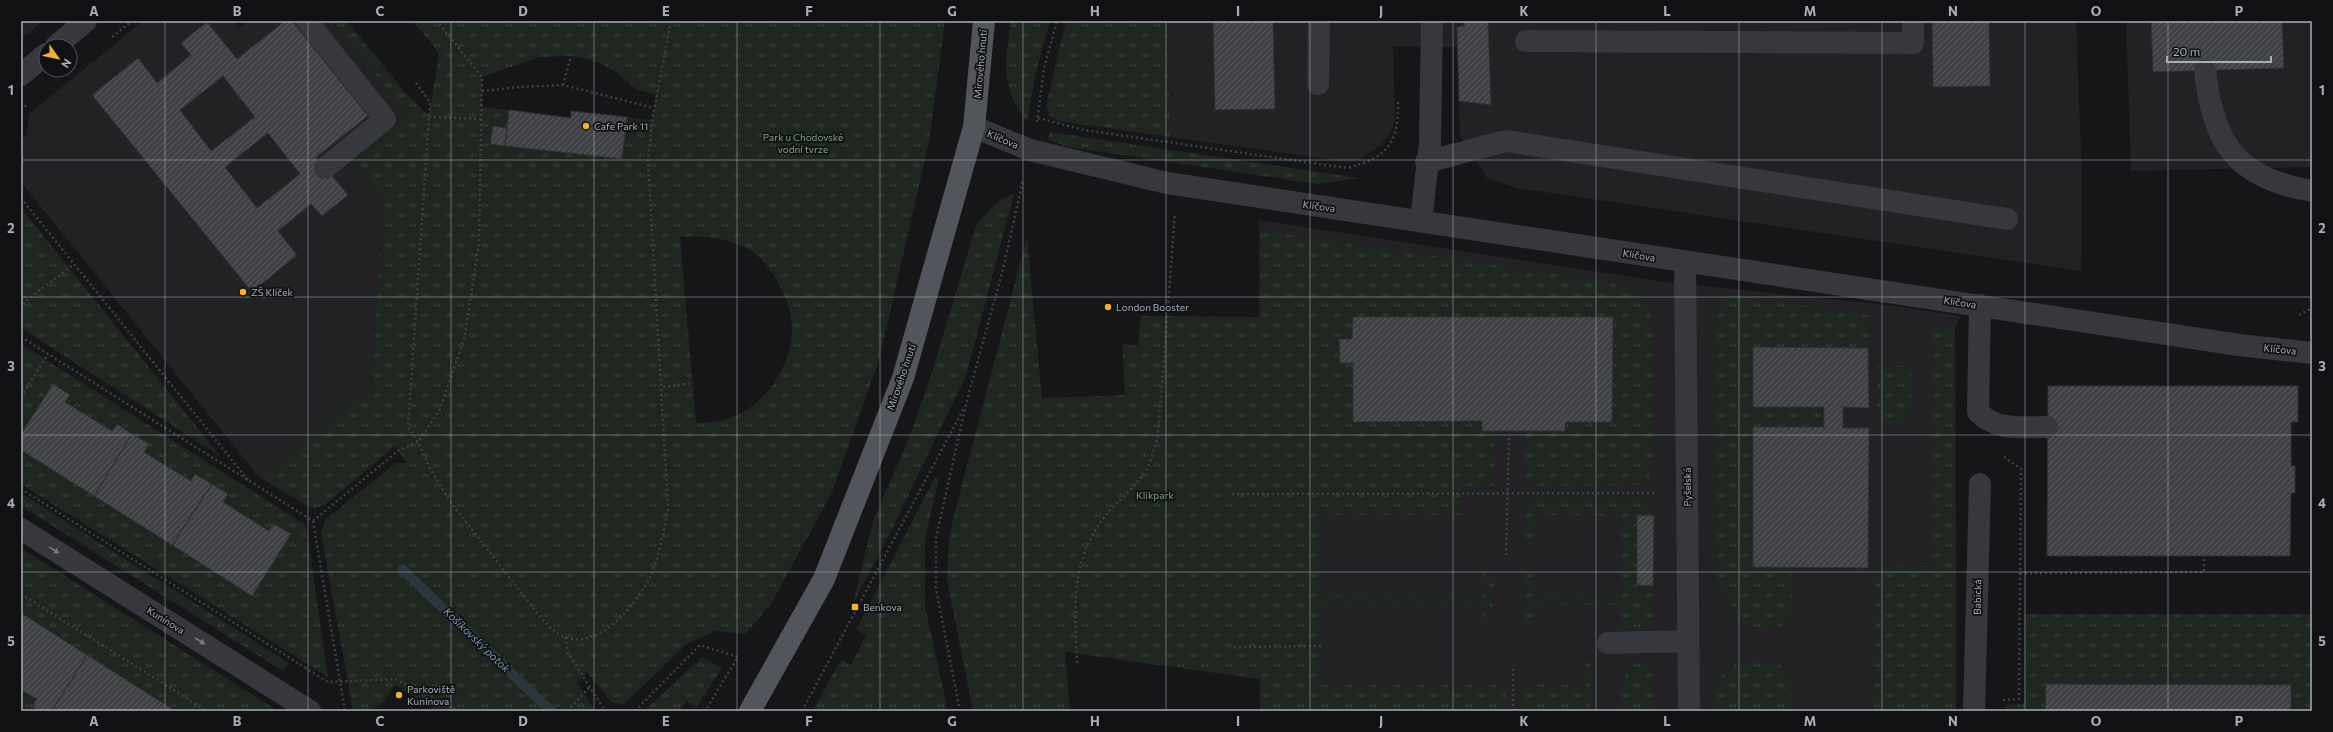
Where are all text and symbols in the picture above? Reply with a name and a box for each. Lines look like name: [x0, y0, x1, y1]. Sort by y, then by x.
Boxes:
text: A: [89, 3, 99, 19]
text: B: [233, 3, 242, 19]
text: C: [376, 3, 385, 19]
text: D: [518, 3, 528, 19]
text: E: [662, 3, 670, 19]
text: F: [805, 3, 813, 19]
text: G: [947, 3, 957, 19]
text: H: [1090, 3, 1100, 19]
text: I: [1236, 3, 1240, 19]
text: J: [1379, 3, 1383, 19]
text: K: [1519, 3, 1529, 19]
text: L: [1663, 3, 1671, 19]
text: M: [1804, 3, 1816, 19]
text: N: [1948, 3, 1958, 19]
text: O: [2091, 3, 2102, 19]
text: P: [2235, 3, 2244, 19]
street label: Mírového hnutí: [971, 29, 989, 99]
north arrow: [38, 38, 78, 78]
scale bar: [2167, 38, 2271, 64]
text: 20 m: [2173, 44, 2200, 58]
text: N: [59, 57, 75, 71]
text: 1: [8, 82, 14, 98]
text: 1: [2319, 82, 2325, 98]
place label: Cafe Park 11: [594, 120, 648, 132]
marker: Cafe Park 11: [581, 121, 591, 131]
street label: Klíčova: [986, 127, 1020, 151]
park label: Park u Chodovské vodní tvrze: [763, 131, 843, 155]
street label: Klíčova: [1302, 198, 1336, 214]
text: 2: [7, 220, 15, 236]
text: 2: [2318, 220, 2326, 236]
street label: Klíčova: [1622, 247, 1656, 263]
place label: ZŠ Klíček: [251, 286, 294, 298]
marker: ZŠ Klíček: [238, 287, 248, 297]
street label: Klíčova: [1943, 294, 1977, 310]
place label: London Booster: [1116, 301, 1189, 313]
marker: London Booster: [1103, 302, 1113, 312]
street label: Klíčova: [2263, 341, 2297, 357]
street label: Mírového hnutí: [884, 342, 918, 412]
text: 3: [7, 358, 15, 374]
text: 3: [2318, 358, 2326, 374]
street label: Pyšelská: [1681, 468, 1693, 506]
park label: Klikpark: [1136, 489, 1174, 501]
text: 4: [7, 495, 15, 511]
text: 4: [2318, 495, 2326, 511]
one-way arrow: [48, 546, 60, 553]
street label: Babická: [1971, 579, 1983, 615]
place label: Benkova: [863, 601, 902, 613]
marker: Benkova: [850, 602, 860, 612]
street label: Kunínova: [145, 604, 187, 636]
water label: Košíkovský potok: [441, 605, 514, 675]
text: 5: [7, 633, 15, 649]
text: 5: [2318, 633, 2326, 649]
one-way arrow: [194, 638, 205, 645]
place label: Parkoviště Kunínova: [407, 683, 455, 707]
marker: Parkoviště Kunínova: [394, 690, 404, 700]
text: A: [89, 713, 99, 729]
text: B: [233, 713, 242, 729]
text: C: [376, 713, 385, 729]
text: D: [518, 713, 528, 729]
text: E: [662, 713, 670, 729]
text: F: [805, 713, 813, 729]
text: G: [947, 713, 957, 729]
text: H: [1090, 713, 1100, 729]
text: I: [1236, 713, 1240, 729]
text: J: [1379, 713, 1383, 729]
text: K: [1519, 713, 1529, 729]
text: L: [1663, 713, 1671, 729]
text: M: [1804, 713, 1816, 729]
text: N: [1948, 713, 1958, 729]
text: O: [2091, 713, 2102, 729]
text: P: [2235, 713, 2244, 729]

